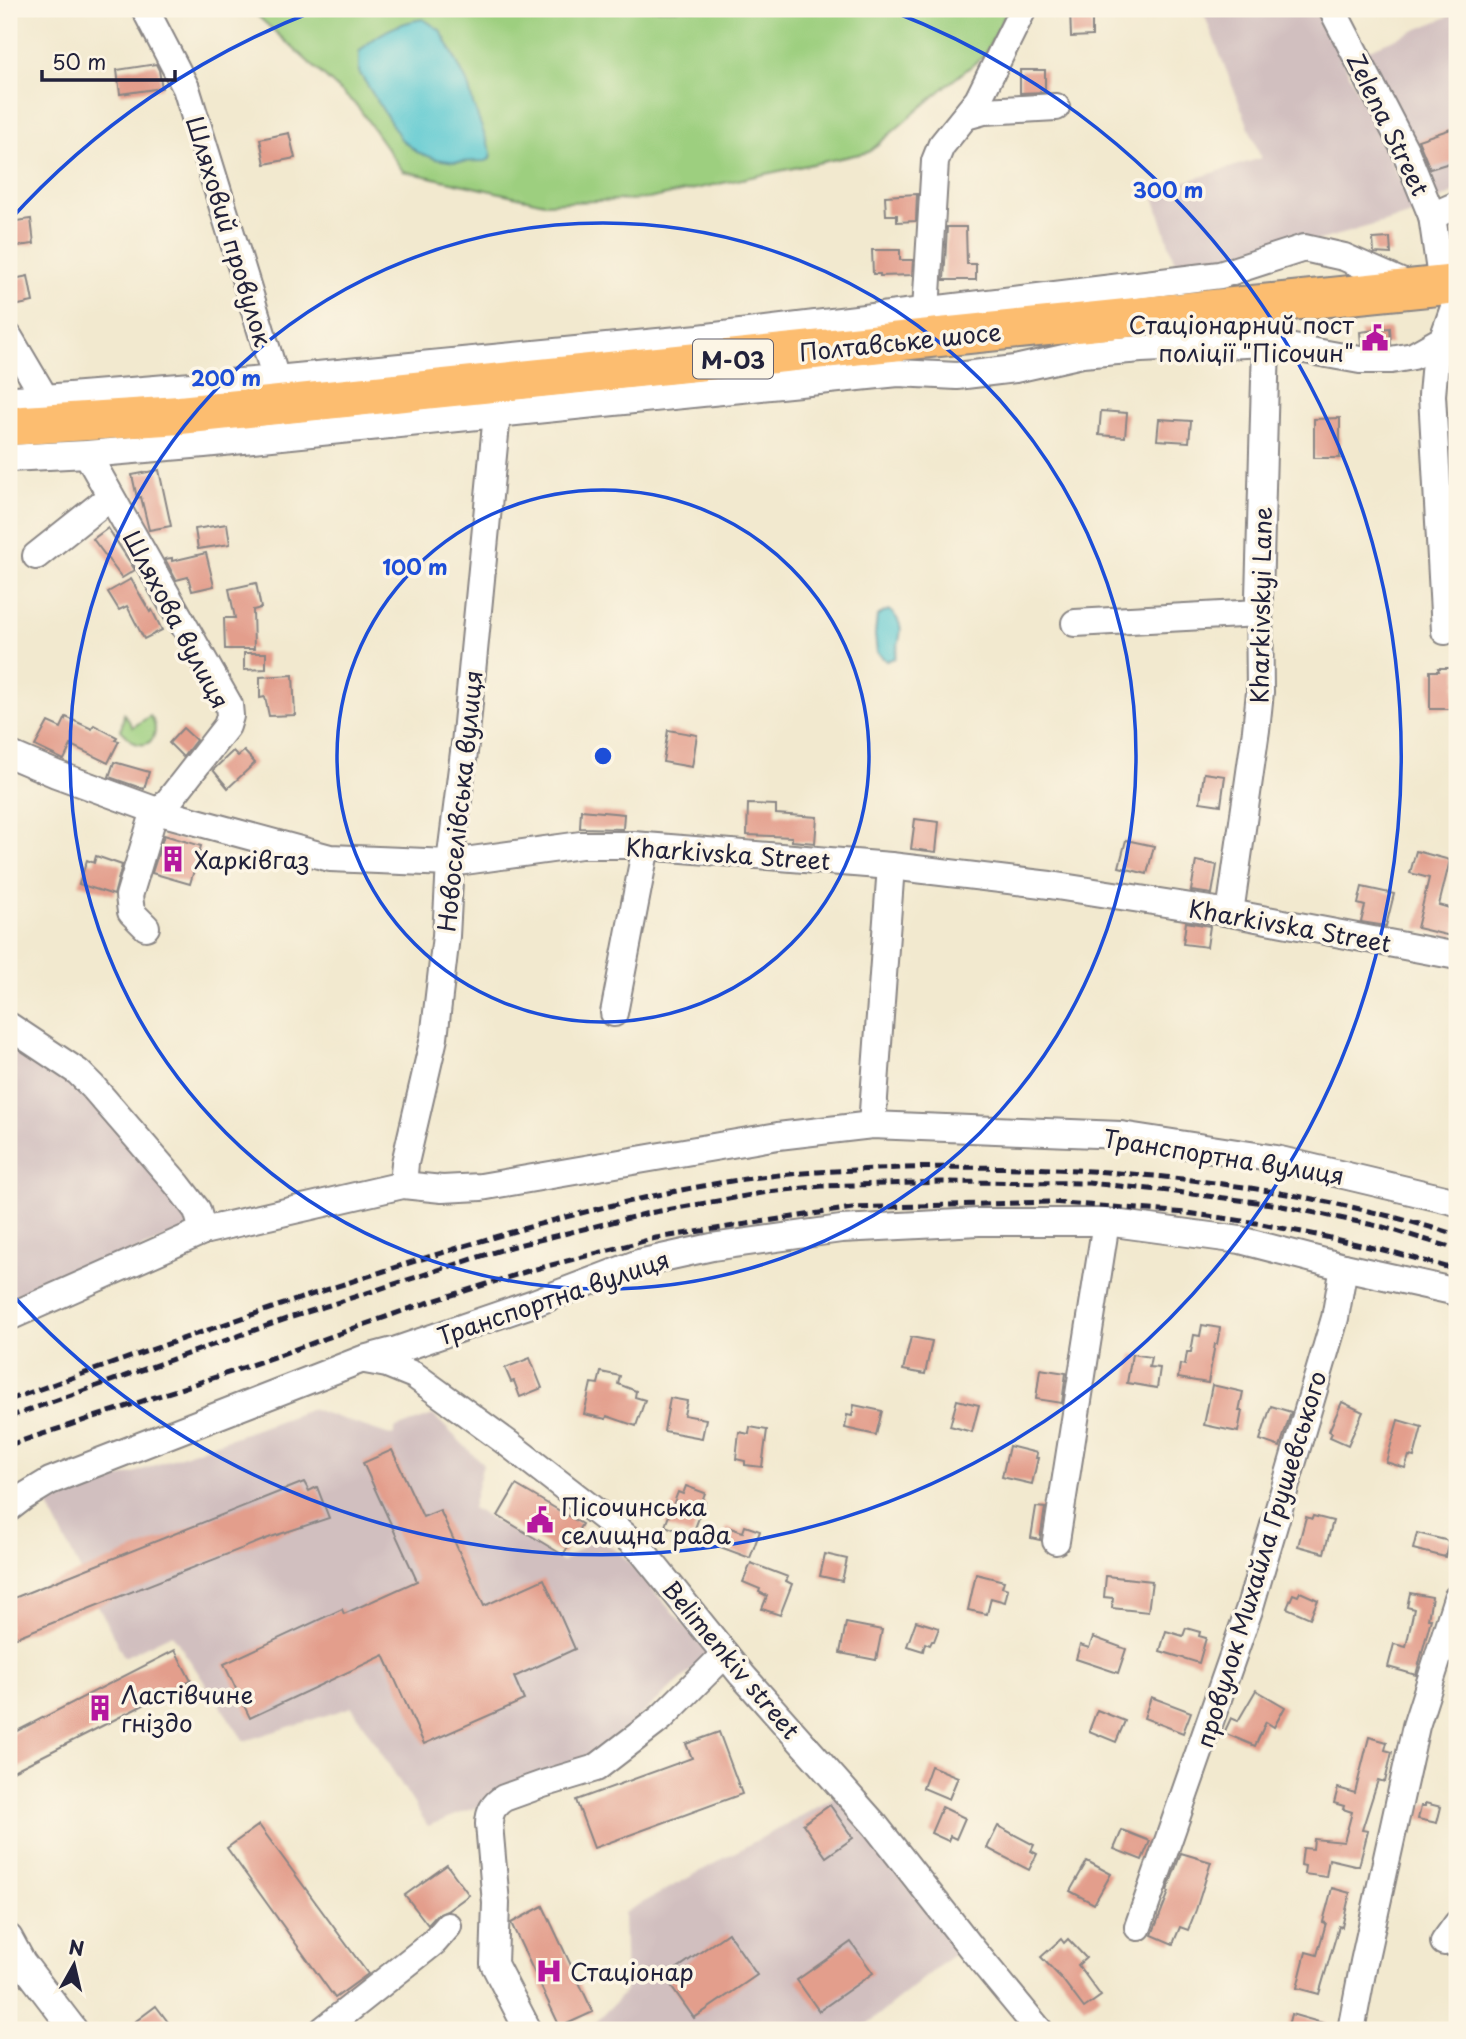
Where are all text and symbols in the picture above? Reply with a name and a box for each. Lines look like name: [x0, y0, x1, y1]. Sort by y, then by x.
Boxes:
scale bar: [42, 38, 175, 82]
text: 50 m: [52, 45, 106, 77]
street label: Zelena Street: [1339, 46, 1439, 202]
street label: Шляховий провулок: [178, 112, 282, 351]
text: 300 m: [1133, 173, 1203, 205]
place label: Стаціонарний пост поліції "Пісочин": [1128, 306, 1354, 370]
street label: Полтавське шосе: [797, 312, 1003, 370]
public building icon: Стаціонарний пост поліції "Пісочин": [1360, 323, 1390, 353]
road number: М-03: [693, 340, 773, 378]
text: 200 m: [191, 361, 261, 393]
street label: Kharkivskyi Lane: [1240, 506, 1280, 704]
street label: Шляхова вулиця: [115, 524, 239, 714]
text: 100 m: [382, 550, 448, 582]
street label: Новоселівська вулиця: [427, 668, 491, 934]
centre of rings: [591, 744, 615, 768]
street label: Kharkivska Street: [625, 828, 831, 878]
place label: Харківгаз: [194, 841, 310, 877]
building icon: Харківгаз: [158, 844, 188, 874]
street label: Kharkivska Street: [1186, 890, 1394, 960]
street label: Транспортна вулиця: [1101, 1119, 1347, 1193]
street label: Транспортна вулиця: [432, 1240, 674, 1354]
street label: провулок Михайла Грушевського: [1185, 1366, 1335, 1752]
place label: Пісочинська селищна рада: [561, 1488, 731, 1552]
public building icon: Пісочинська селищна рада: [525, 1505, 555, 1535]
street label: Belimenkiv street: [655, 1572, 809, 1746]
place label: Ластівчине гніздо: [121, 1676, 253, 1740]
building icon: Ластівчине гніздо: [85, 1693, 115, 1723]
north arrow: [38, 1930, 108, 2000]
text: N: [67, 1932, 86, 1962]
place label: Стаціонар: [570, 1953, 694, 1989]
hospital icon: Стаціонар: [534, 1956, 564, 1986]

